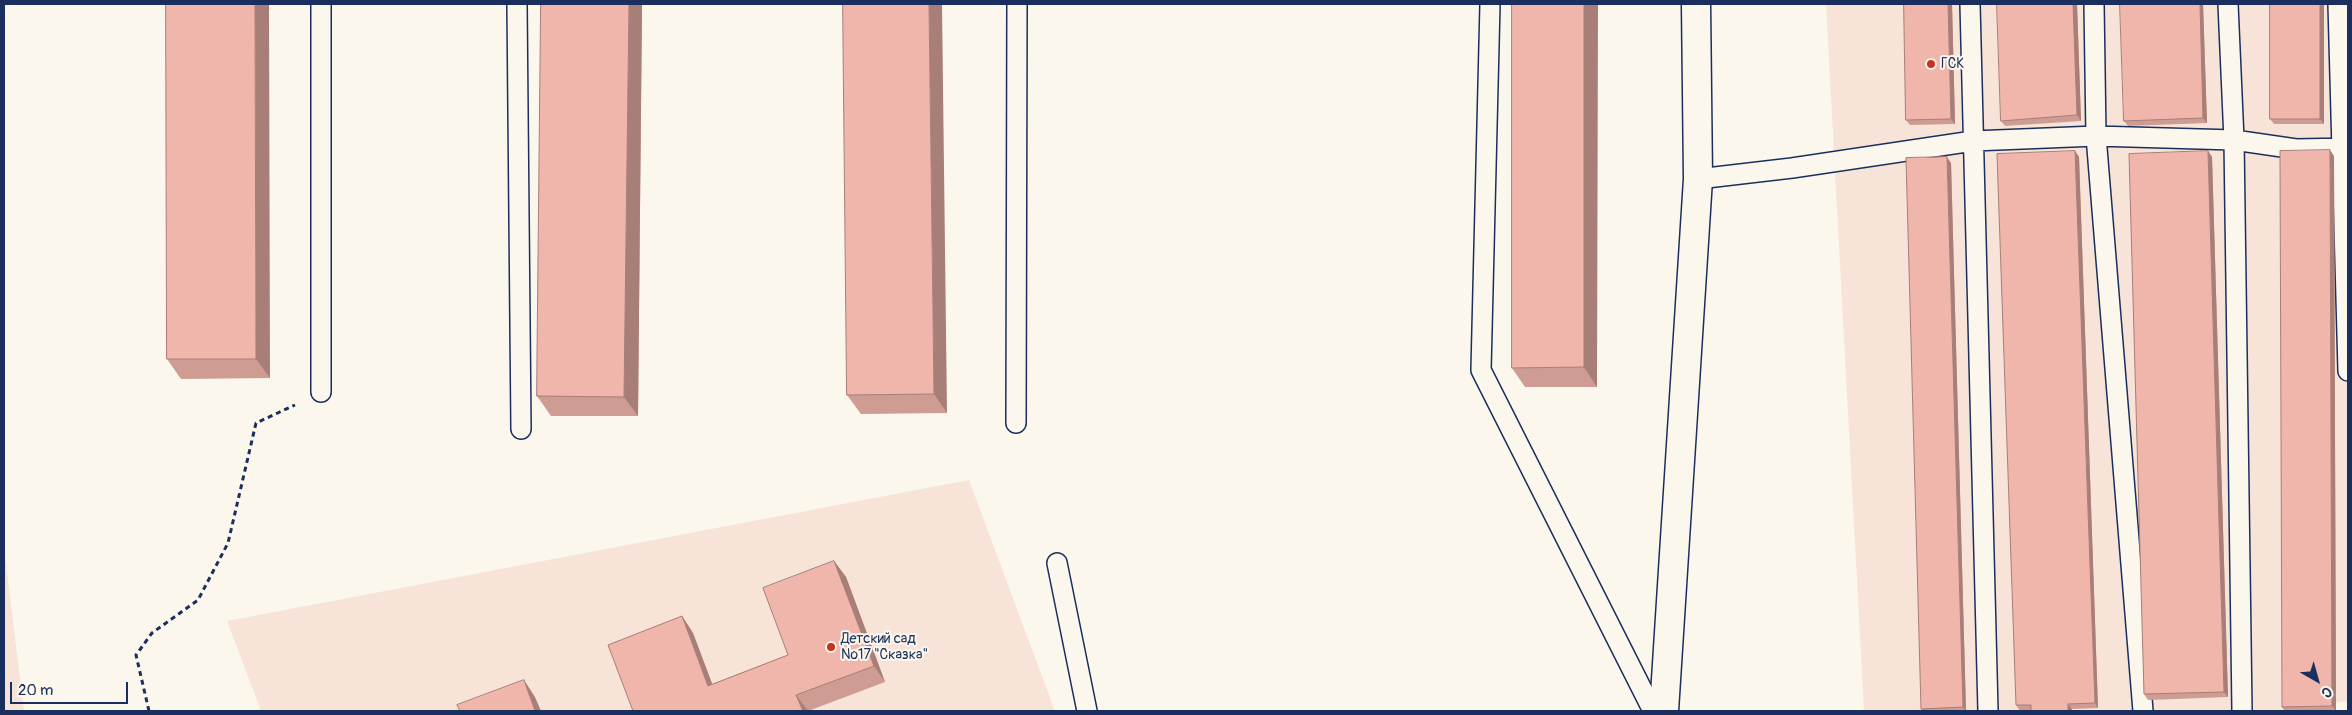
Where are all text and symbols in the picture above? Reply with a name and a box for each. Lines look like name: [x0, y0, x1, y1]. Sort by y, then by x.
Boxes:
place label: ГСК: [1941, 56, 1964, 72]
marker: ГСК: [1925, 58, 1937, 70]
place label: Детский сад №17 "Сказка": [841, 631, 928, 664]
marker: Детский сад №17 "Сказка": [825, 641, 837, 653]
north arrow: [2292, 655, 2342, 705]
scale bar: [12, 672, 130, 704]
text: 20 m: [18, 681, 53, 700]
text: С: [2318, 683, 2335, 702]

